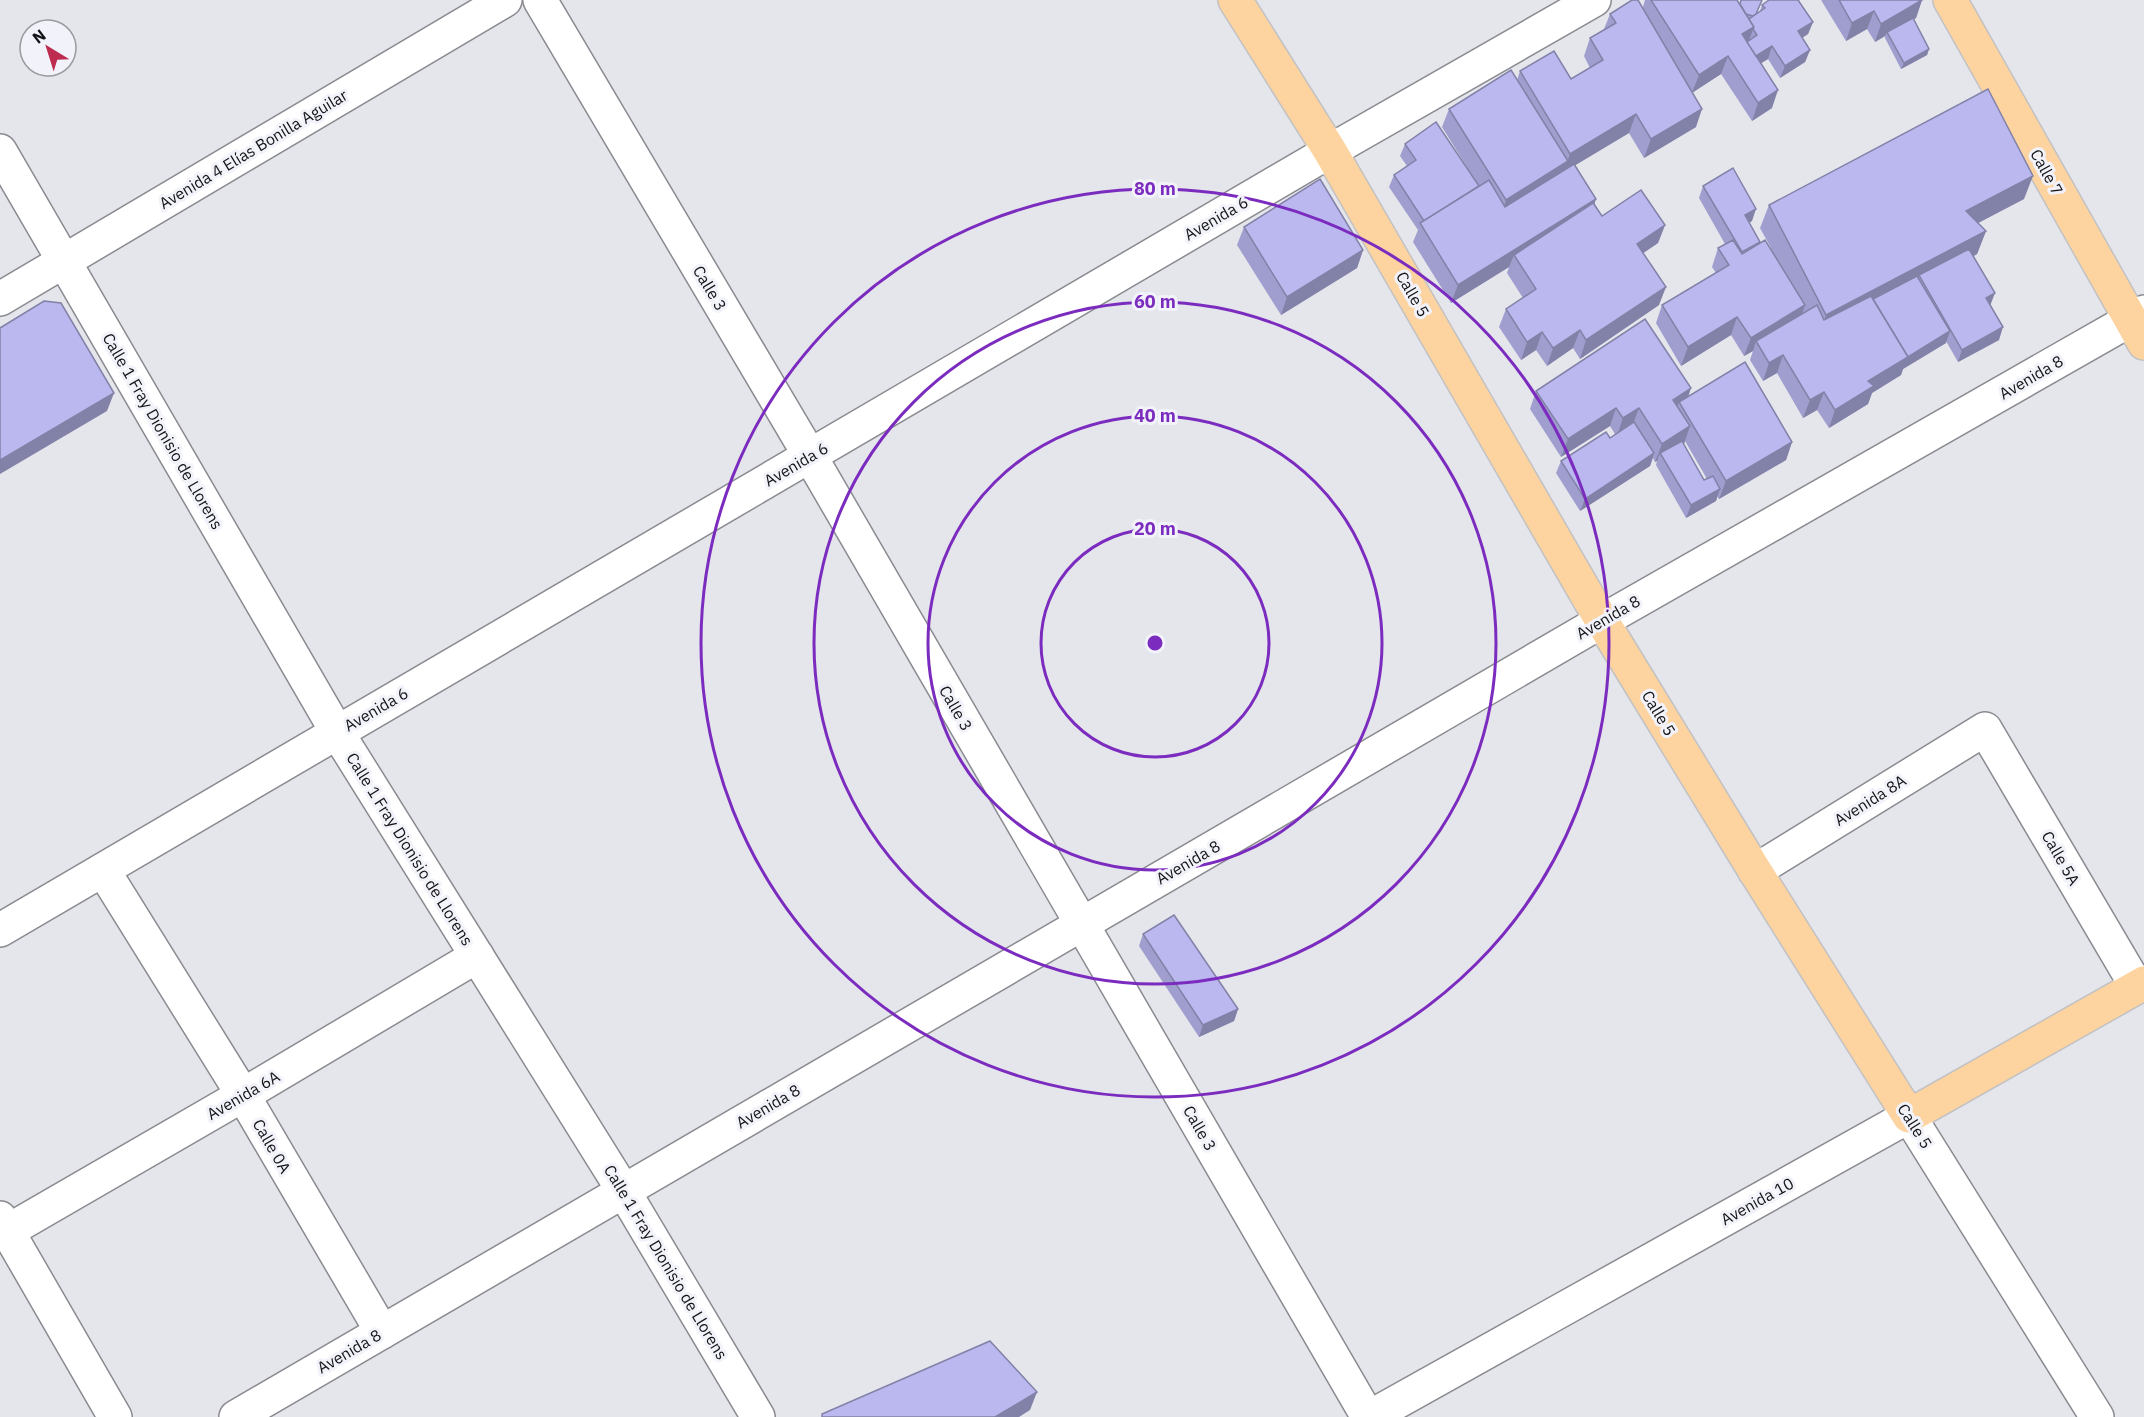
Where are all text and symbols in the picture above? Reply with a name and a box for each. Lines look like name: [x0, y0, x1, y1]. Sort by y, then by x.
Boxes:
north arrow: [18, 18, 78, 78]
text: N: [28, 25, 49, 48]
street label: Avenida 4 Elías Bonilla Aguilar: [155, 85, 351, 213]
street label: Calle 7: [2026, 146, 2068, 198]
text: 80 m: [1134, 177, 1176, 200]
street label: Avenida 6: [1180, 192, 1252, 244]
street label: Calle 3: [689, 262, 731, 314]
street label: Calle 5: [1392, 268, 1434, 320]
text: 60 m: [1134, 290, 1176, 313]
street label: Calle 1 Fray Dionisio de Llorens: [98, 329, 228, 533]
street label: Avenida 8: [1995, 351, 2067, 403]
text: 40 m: [1134, 404, 1176, 427]
street label: Avenida 6: [760, 438, 832, 490]
text: 20 m: [1134, 517, 1176, 540]
street label: Avenida 8: [1572, 591, 1644, 643]
centre of rings: [1145, 633, 1165, 653]
street label: Calle 3: [935, 682, 977, 734]
street label: Avenida 6: [340, 683, 412, 735]
street label: Calle 5: [1638, 687, 1680, 739]
street label: Calle 1 Fray Dionisio de Llorens: [342, 749, 478, 949]
street label: Avenida 8A: [1830, 770, 1910, 830]
street label: Calle 5A: [2037, 827, 2085, 889]
street label: Avenida 8: [1152, 836, 1224, 888]
street label: Avenida 6A: [203, 1066, 283, 1124]
street label: Avenida 8: [732, 1080, 804, 1132]
street label: Calle 5: [1893, 1100, 1937, 1152]
street label: Calle 3: [1179, 1102, 1221, 1154]
street label: Calle 0A: [248, 1115, 296, 1177]
street label: Calle 1 Fray Dionisio de Llorens: [600, 1161, 732, 1363]
street label: Avenida 10: [1717, 1173, 1797, 1229]
street label: Avenida 8: [313, 1325, 385, 1377]

